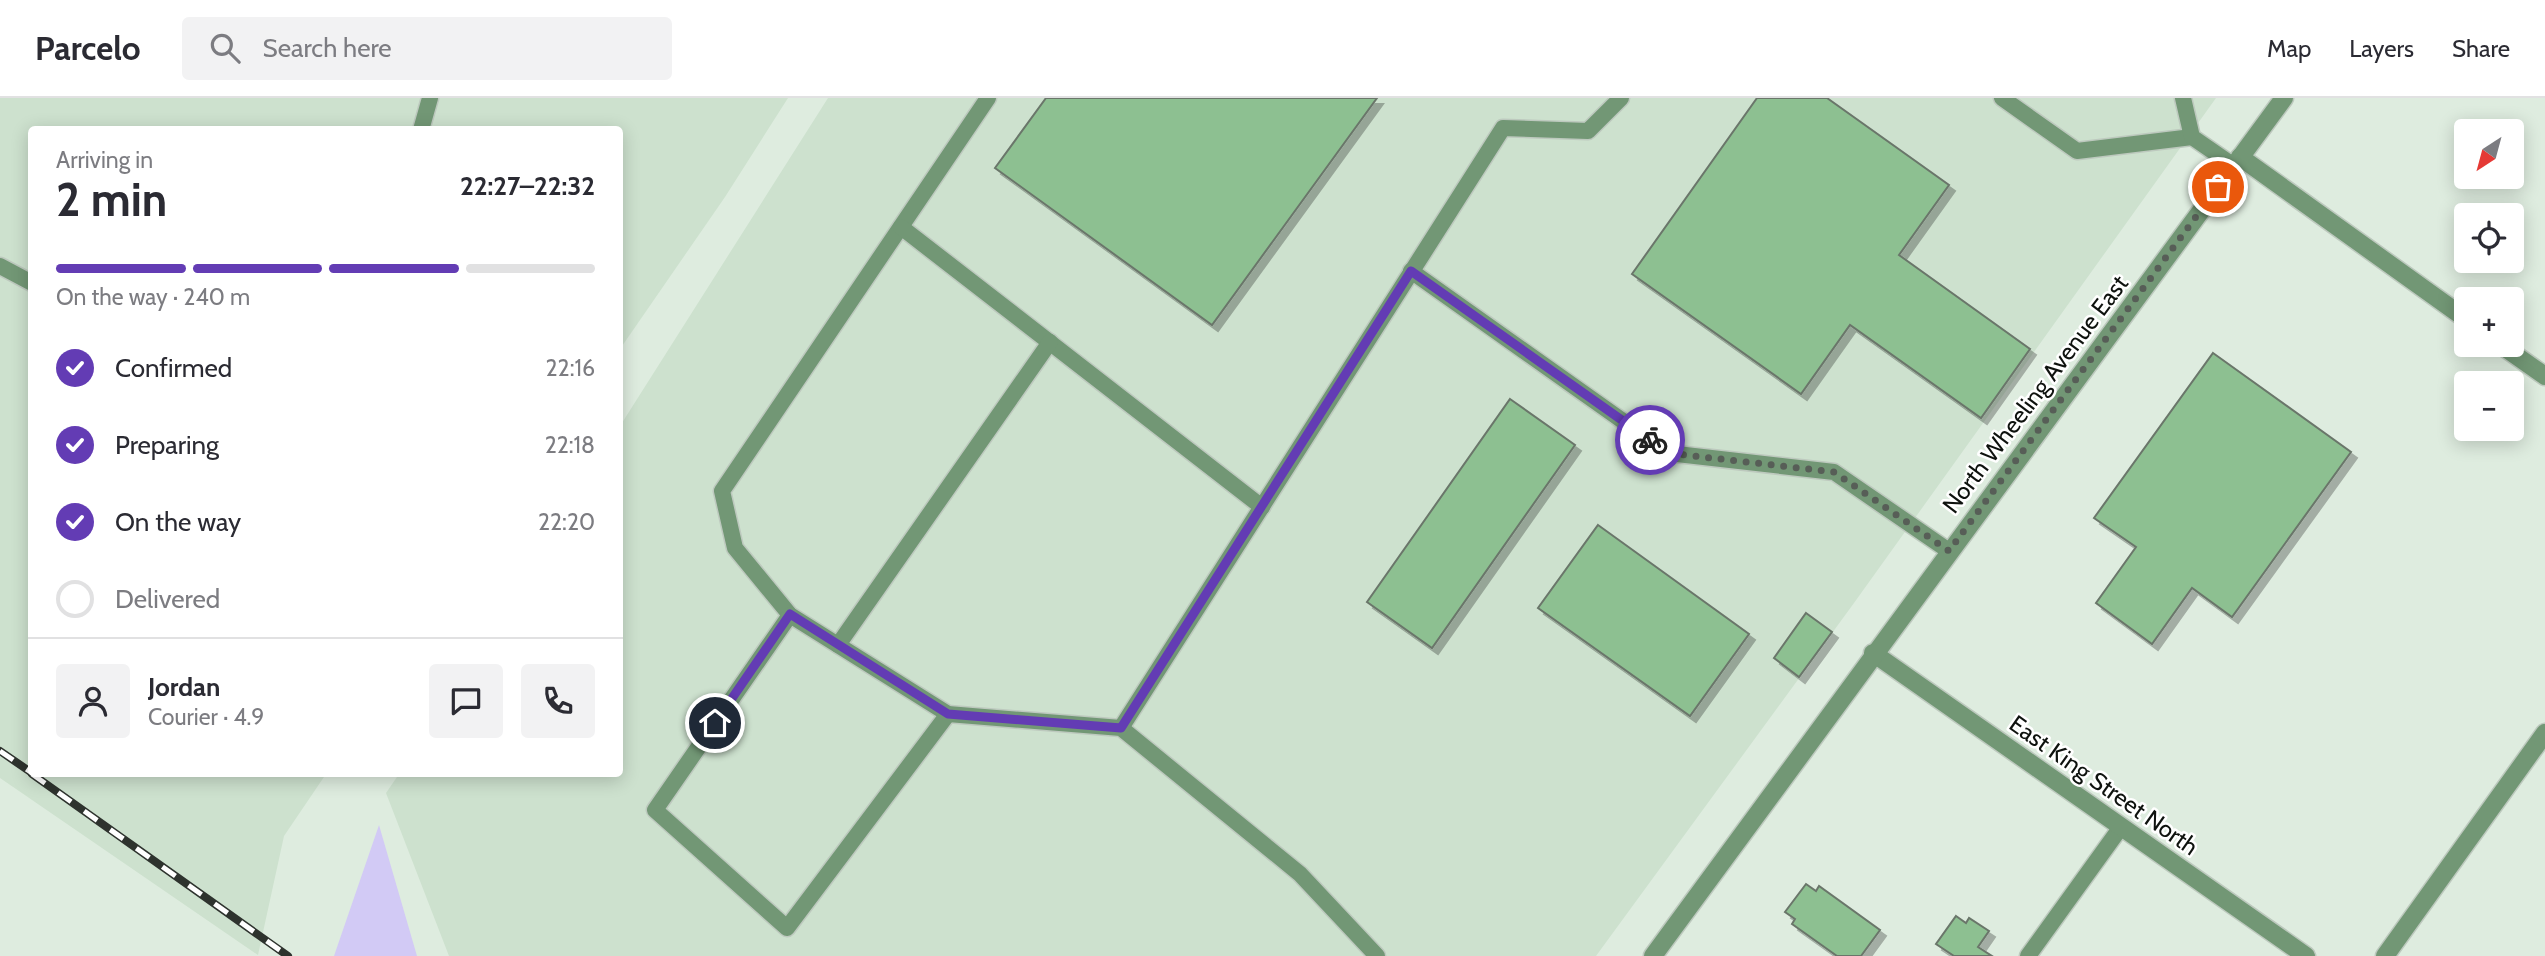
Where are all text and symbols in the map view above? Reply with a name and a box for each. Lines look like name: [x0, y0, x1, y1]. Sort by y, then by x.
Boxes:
search box: [182, 17, 672, 80]
text: Parcelo: [35, 28, 140, 68]
icon: search: [206, 29, 244, 67]
text: Search here: [262, 32, 392, 64]
text: Map: [2267, 34, 2311, 63]
text: Layers: [2349, 34, 2414, 63]
text: Share: [2452, 34, 2510, 63]
north arrow: [2454, 119, 2524, 189]
map controls: [2454, 119, 2524, 441]
text: Arriving in: [56, 146, 153, 174]
pin: [2188, 157, 2248, 217]
icon: bag: [2199, 168, 2237, 206]
text: 22:27–22:32: [460, 170, 595, 202]
text: 2 min: [56, 172, 167, 228]
button: locate: [2454, 203, 2524, 273]
street label: North Wheeling Avenue East: [1936, 269, 2134, 519]
text: On the way · 240 m: [56, 283, 250, 311]
button: +: [2454, 287, 2524, 357]
icon: check: [56, 349, 94, 387]
text: Confirmed: [115, 352, 232, 384]
text: 22:16: [546, 354, 595, 382]
button: −: [2454, 371, 2524, 441]
courier: [1615, 405, 1685, 475]
icon: bike: [1631, 421, 1669, 459]
icon: check: [56, 426, 94, 464]
text: Preparing: [115, 429, 219, 461]
text: 22:18: [545, 431, 595, 459]
icon: check: [56, 503, 94, 541]
text: On the way: [115, 506, 241, 538]
text: 22:20: [538, 508, 595, 536]
text: Delivered: [115, 583, 220, 615]
button: person: [56, 664, 130, 738]
button: chat: [429, 664, 503, 738]
button: phone: [521, 664, 595, 738]
text: Jordan: [148, 671, 220, 703]
pin: [685, 693, 745, 753]
text: Courier · 4.9: [148, 703, 264, 731]
icon: home: [696, 704, 734, 742]
street label: East King Street North: [2004, 709, 2204, 861]

